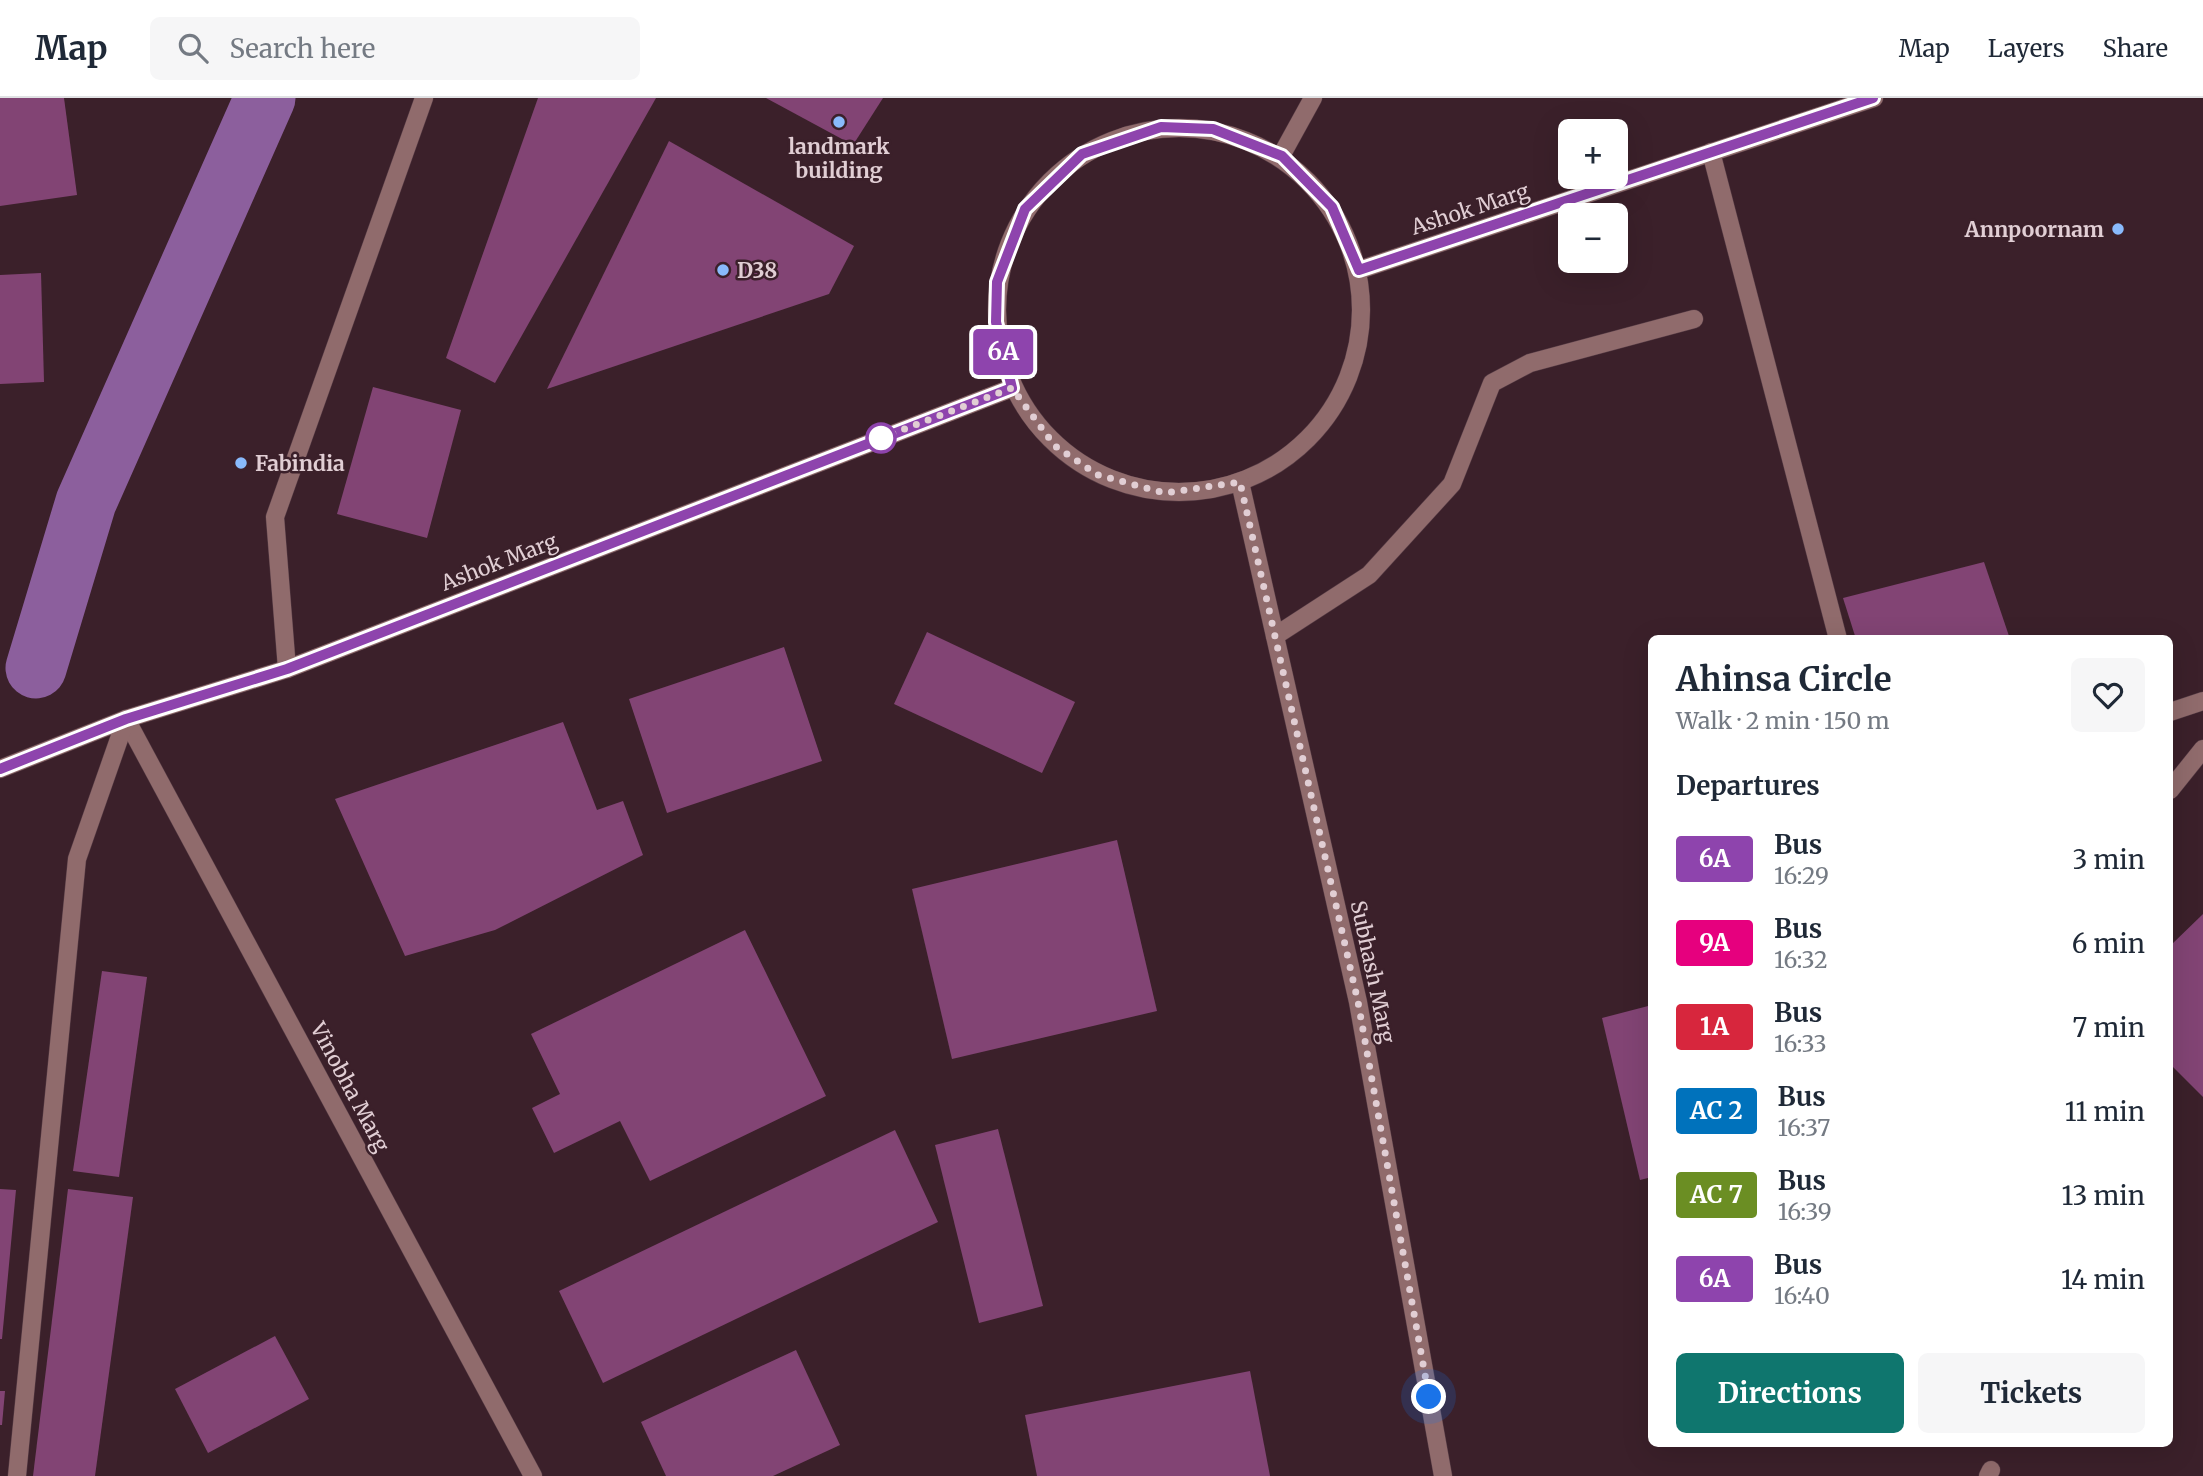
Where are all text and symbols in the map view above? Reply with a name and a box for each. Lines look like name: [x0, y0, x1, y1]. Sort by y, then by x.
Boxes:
search box: [150, 17, 640, 80]
text: Map: [35, 28, 108, 69]
icon: search: [174, 29, 212, 67]
text: Search here: [230, 32, 375, 65]
text: Map: [1899, 33, 1950, 64]
text: Layers: [1988, 33, 2064, 64]
text: Share: [2102, 33, 2168, 64]
marker: landmark building: [831, 114, 847, 130]
map controls: [1558, 119, 1628, 273]
button: +: [1558, 119, 1628, 189]
place label: landmark building: [788, 133, 890, 184]
street label: Ashok Marg: [1407, 177, 1533, 241]
button: −: [1558, 203, 1628, 273]
place label: Annpoornam: [1964, 216, 2104, 243]
marker: Annpoornam: [2110, 221, 2126, 237]
place label: D38: [737, 257, 777, 284]
marker: D38: [715, 262, 731, 278]
line badge: 6A: [972, 329, 1034, 375]
text: 6A: [987, 336, 1019, 367]
unlabelled marker: [866, 423, 896, 453]
place label: Fabindia: [255, 450, 345, 477]
marker: Fabindia: [233, 455, 249, 471]
street label: Ashok Marg: [436, 527, 561, 597]
button: heart: [2071, 658, 2145, 732]
text: Ahinsa Circle: [1676, 659, 1892, 700]
text: Walk · 2 min · 150 m: [1676, 706, 1890, 735]
text: Departures: [1676, 769, 1820, 802]
text: Bus: [1774, 828, 1822, 861]
text: 6A: [1699, 843, 1730, 874]
text: 3 min: [2073, 843, 2145, 876]
text: 16:29: [1774, 861, 1829, 890]
street label: Subhash Marg: [1345, 898, 1401, 1046]
text: Bus: [1774, 912, 1822, 945]
text: 9A: [1699, 927, 1730, 958]
text: 6 min: [2072, 927, 2145, 960]
text: 16:32: [1774, 945, 1828, 974]
text: Bus: [1774, 996, 1822, 1029]
text: 1A: [1700, 1011, 1729, 1042]
text: 7 min: [2073, 1011, 2145, 1044]
street label: Vinobha Marg: [304, 1017, 396, 1157]
text: 16:33: [1774, 1029, 1827, 1058]
text: Bus: [1778, 1080, 1826, 1113]
text: AC 2: [1690, 1095, 1743, 1126]
text: 11 min: [2065, 1095, 2145, 1128]
text: 16:37: [1778, 1113, 1830, 1142]
text: Bus: [1778, 1164, 1826, 1197]
text: AC 7: [1690, 1179, 1743, 1210]
text: 13 min: [2061, 1179, 2145, 1212]
text: 16:39: [1778, 1197, 1832, 1226]
text: Bus: [1774, 1248, 1822, 1281]
text: 6A: [1699, 1263, 1730, 1294]
text: 14 min: [2061, 1263, 2145, 1296]
text: 16:40: [1774, 1281, 1830, 1310]
button: Directions: [1676, 1353, 1904, 1433]
button: Tickets: [1918, 1353, 2145, 1433]
your location: [1411, 1379, 1446, 1414]

